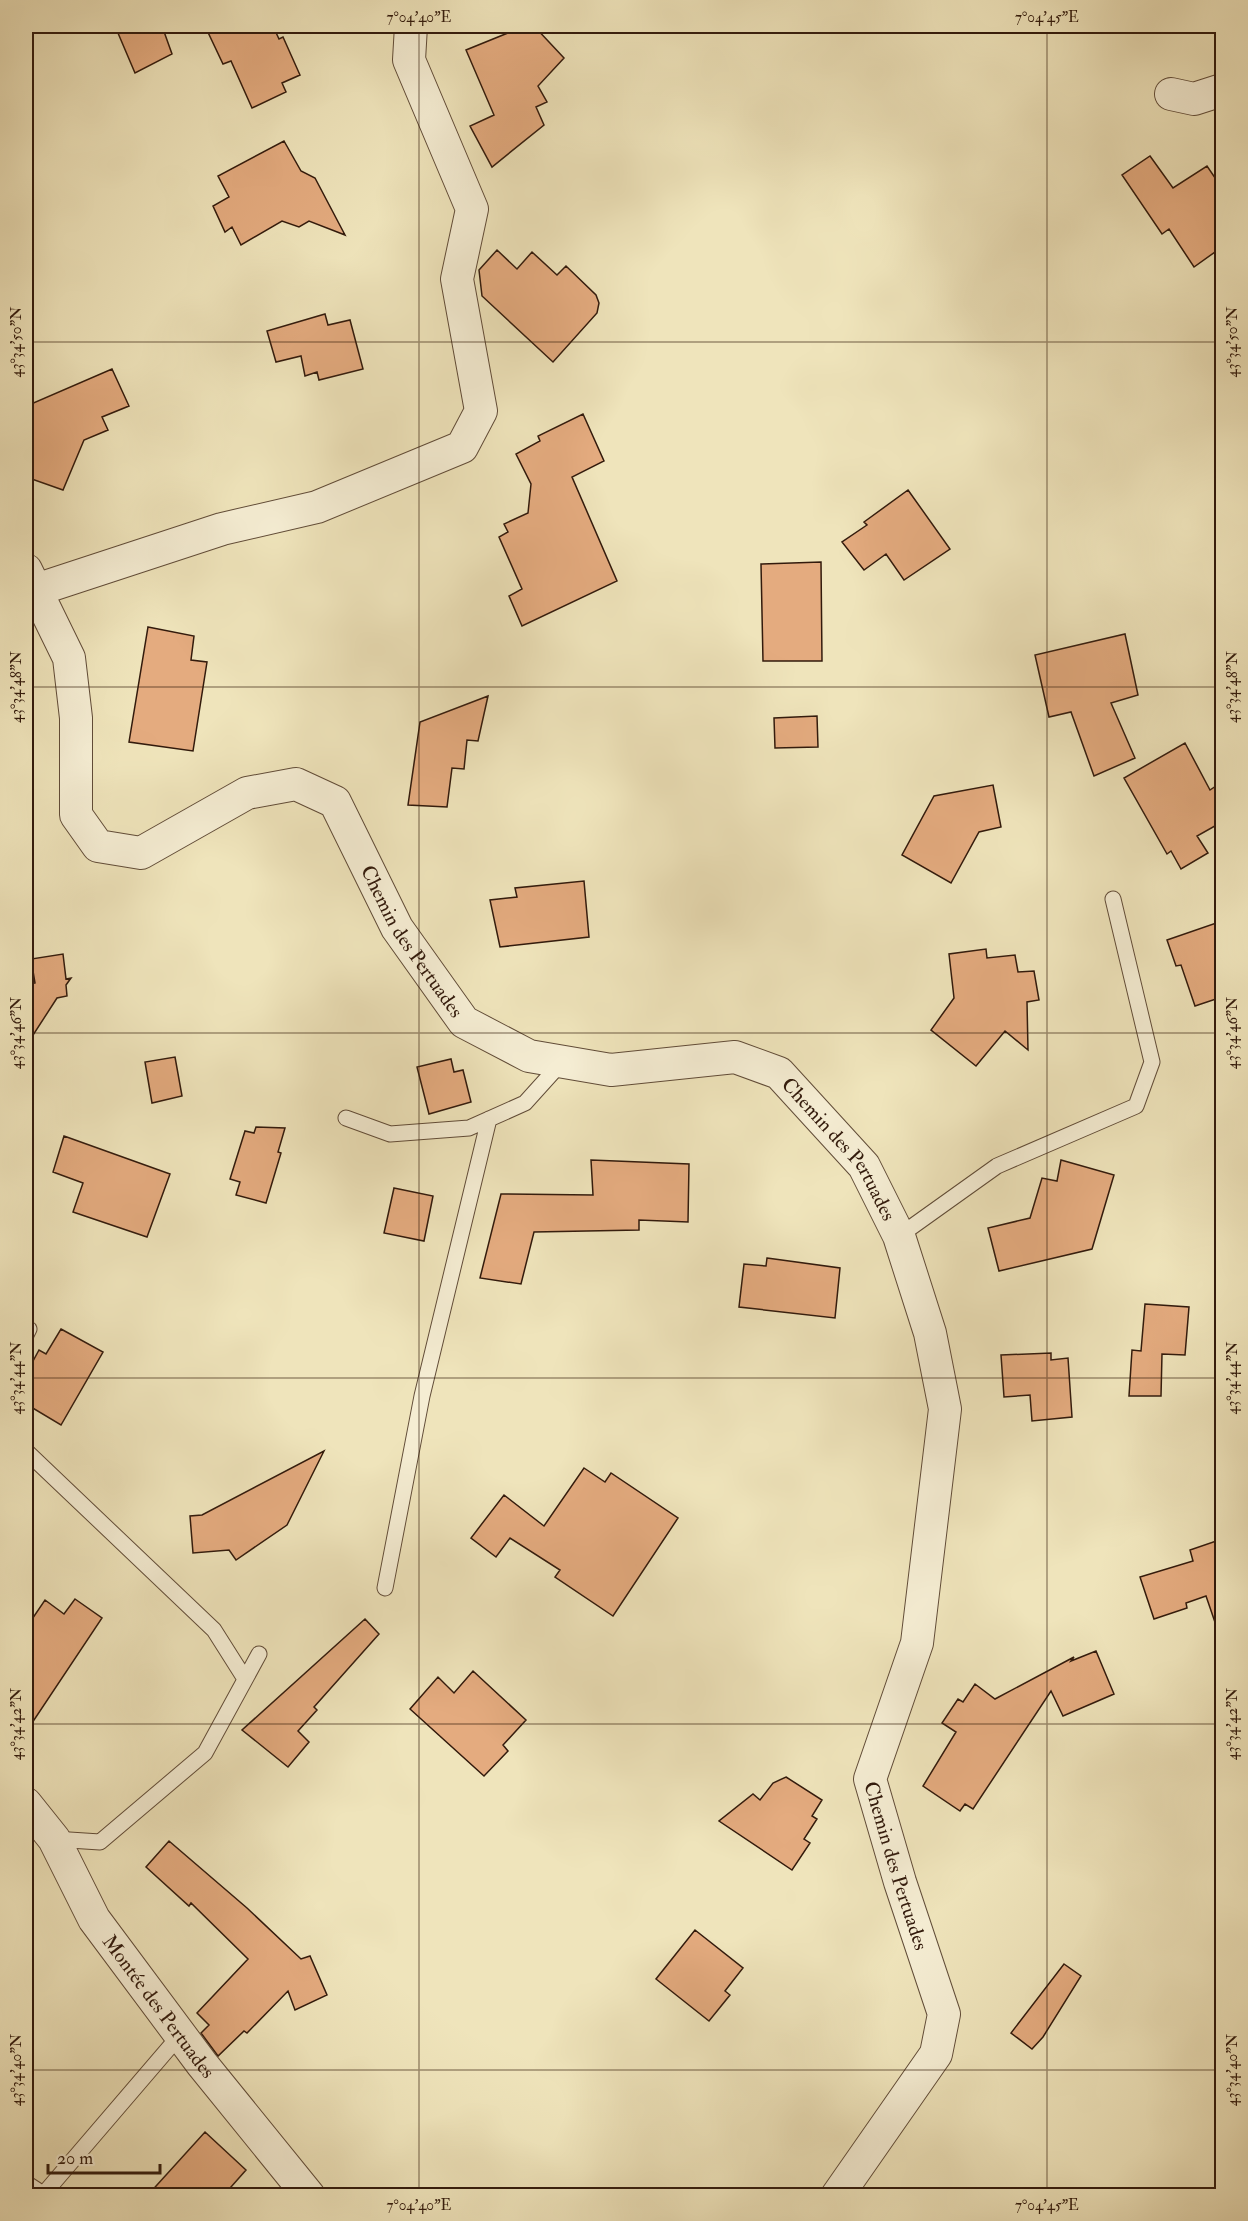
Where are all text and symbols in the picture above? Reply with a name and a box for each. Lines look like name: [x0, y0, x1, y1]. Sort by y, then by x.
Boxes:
text: 7°04'40"E: [387, 8, 452, 27]
text: 7°04'45"E: [1015, 8, 1079, 27]
text: 43°34'50"N: [7, 306, 26, 377]
text: 43°34'50"N: [1223, 306, 1242, 377]
text: 43°34'48"N: [7, 650, 26, 723]
text: 43°34'48"N: [1223, 650, 1242, 723]
street label: Chemin des Pertuades: [355, 861, 469, 1022]
text: 43°34'46"N: [7, 996, 26, 1069]
text: 43°34'46"N: [1223, 996, 1242, 1069]
street label: Chemin des Pertuades: [776, 1072, 902, 1225]
text: 43°34'44"N: [7, 1341, 26, 1414]
text: 43°34'44"N: [1223, 1341, 1242, 1414]
text: 43°34'42"N: [7, 1687, 26, 1760]
text: 43°34'42"N: [1223, 1687, 1242, 1760]
street label: Chemin des Pertuades: [859, 1778, 934, 1953]
street label: Montée des Pertuades: [97, 1929, 221, 2083]
text: 43°34'40"N: [7, 2033, 26, 2106]
text: 43°34'40"N: [1223, 2033, 1242, 2106]
scale bar: [48, 2137, 160, 2175]
text: 20 m: [57, 2147, 93, 2170]
text: 7°04'40"E: [387, 2196, 452, 2215]
text: 7°04'45"E: [1015, 2196, 1079, 2215]

